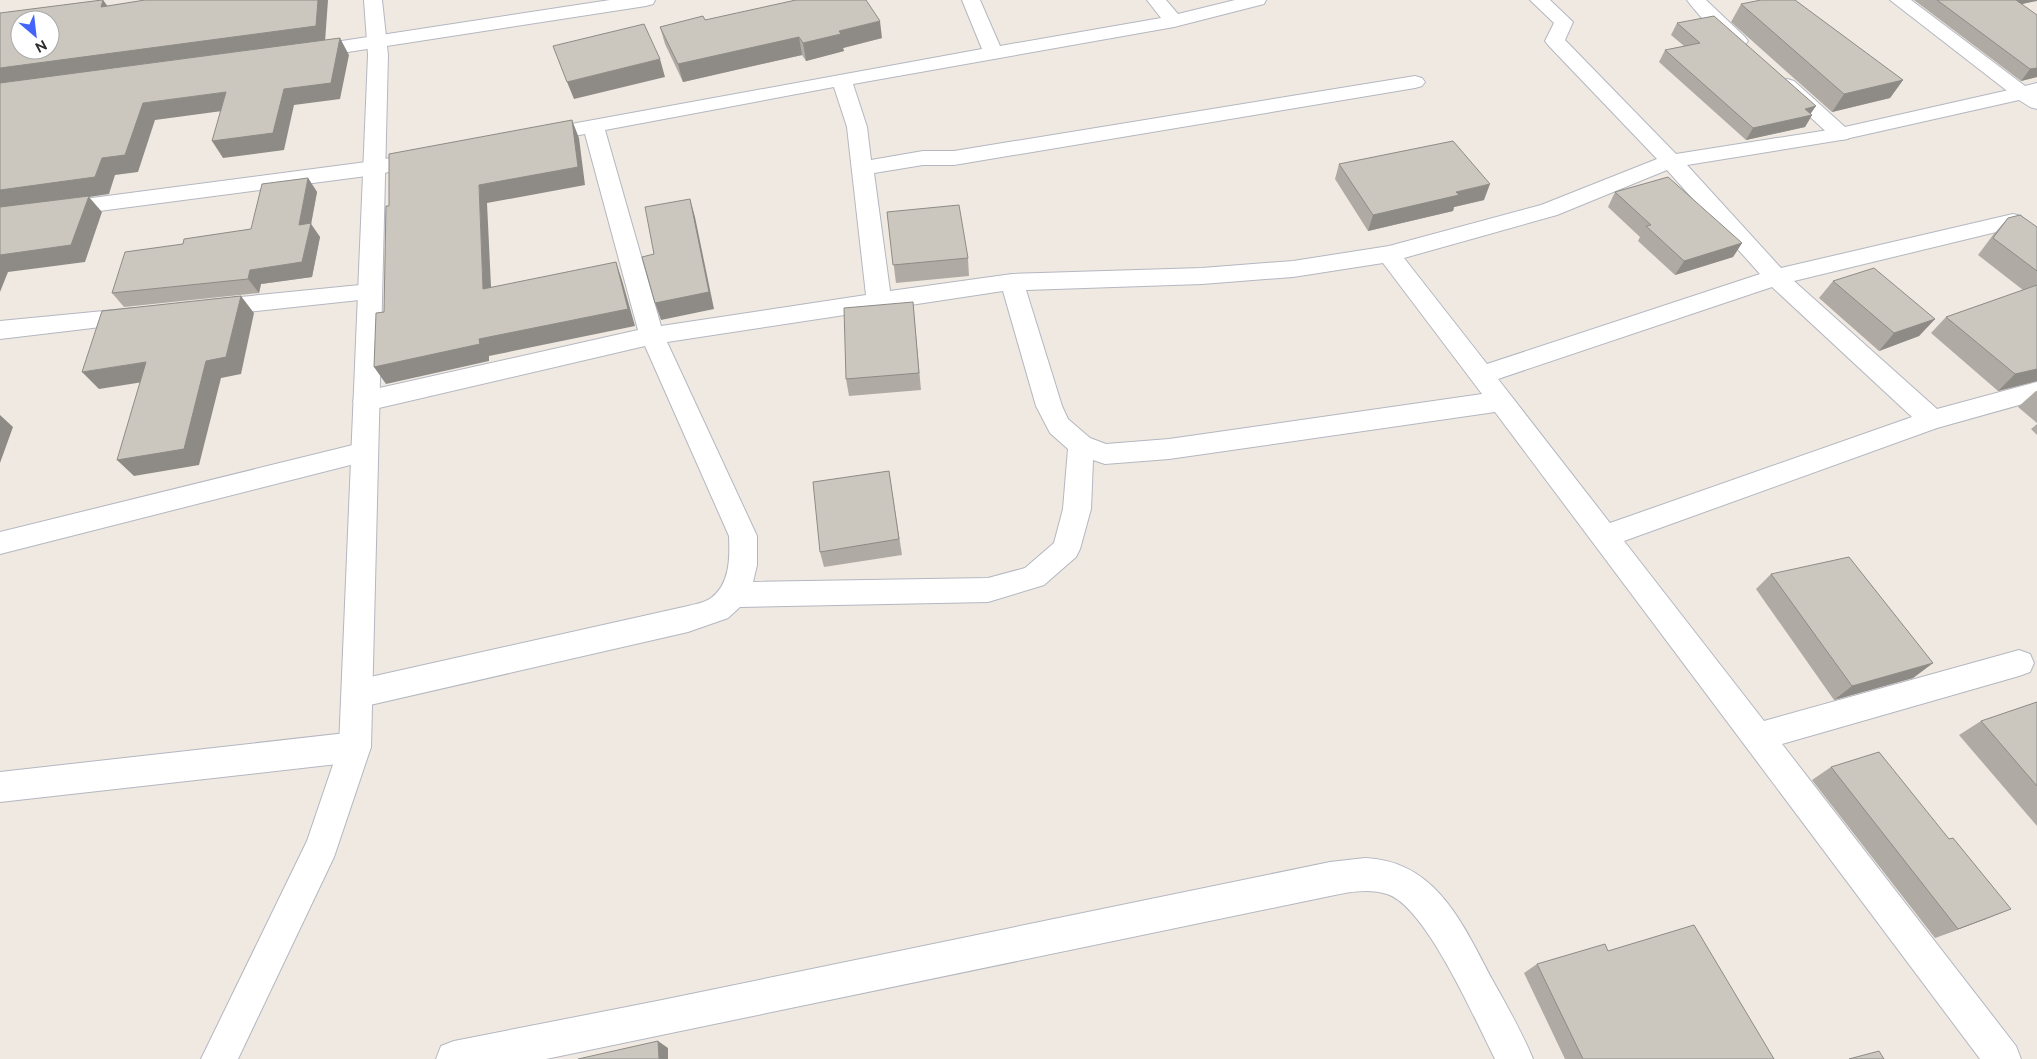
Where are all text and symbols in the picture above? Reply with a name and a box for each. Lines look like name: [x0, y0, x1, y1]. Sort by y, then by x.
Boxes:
north arrow: [10, 10, 60, 60]
text: N: [33, 37, 50, 56]

